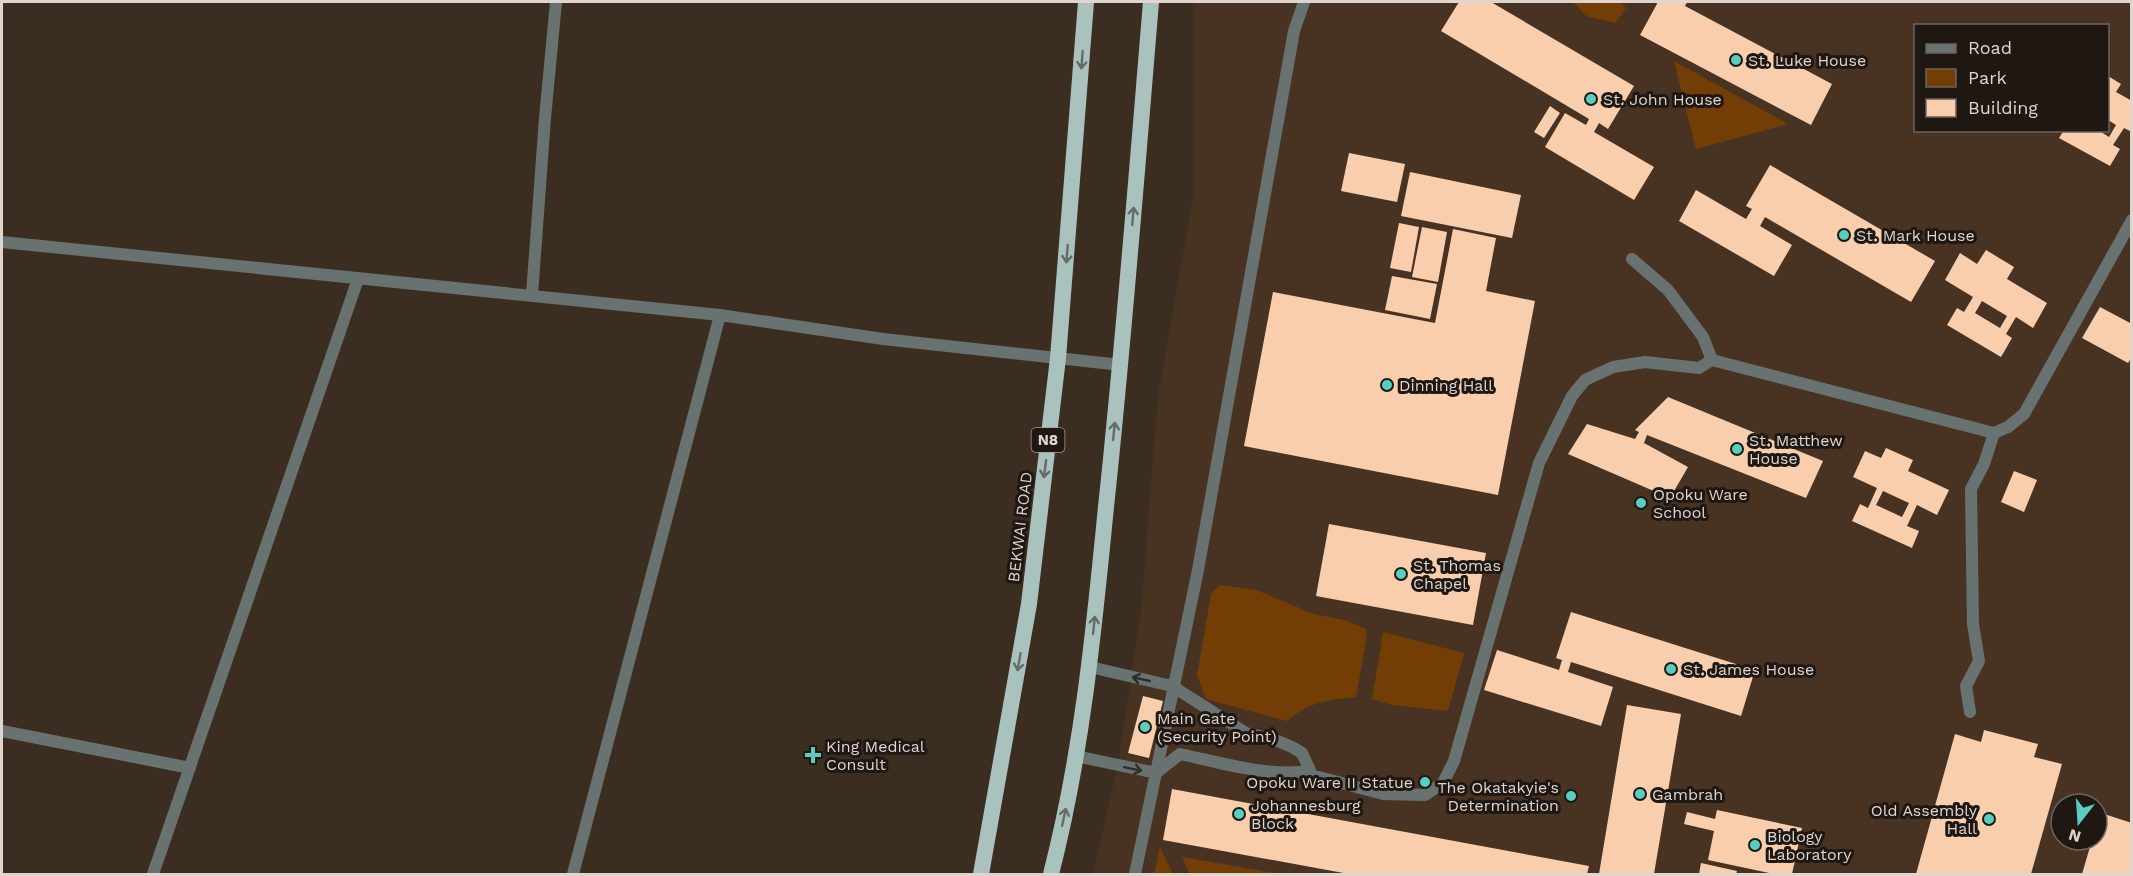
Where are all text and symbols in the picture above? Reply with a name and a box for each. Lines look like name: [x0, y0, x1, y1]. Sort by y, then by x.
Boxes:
legend: [1914, 24, 2109, 132]
text: Road: [1968, 37, 2012, 58]
one-way arrow: [1076, 49, 1087, 69]
place label: St. Luke House: [1748, 51, 1866, 70]
marker: St. Luke House: [1729, 53, 1743, 67]
text: Park: [1968, 67, 2007, 88]
place label: St. John House: [1603, 90, 1722, 109]
marker: St. John House: [1584, 92, 1598, 106]
text: Building: [1968, 97, 2038, 118]
one-way arrow: [1128, 206, 1139, 226]
place label: St. Mark House: [1856, 226, 1975, 245]
marker: St. Mark House: [1837, 228, 1851, 242]
one-way arrow: [1061, 244, 1072, 264]
place label: Dinning Hall: [1399, 376, 1493, 395]
marker: Dinning Hall: [1380, 378, 1394, 392]
one-way arrow: [1109, 421, 1120, 441]
road number: N8: [1032, 428, 1064, 452]
place label: St. Matthew House: [1749, 431, 1843, 468]
marker: St. Matthew House: [1730, 442, 1744, 456]
one-way arrow: [1039, 459, 1050, 479]
street label: BEKWAI ROAD: [1004, 471, 1036, 583]
place label: Opoku Ware School: [1653, 485, 1748, 522]
marker: Opoku Ware School: [1634, 496, 1648, 510]
place label: St. Thomas Chapel: [1413, 556, 1501, 593]
marker: St. Thomas Chapel: [1394, 567, 1408, 581]
one-way arrow: [1089, 615, 1100, 635]
one-way arrow: [1013, 652, 1024, 672]
place label: St. James House: [1683, 660, 1814, 679]
marker: St. James House: [1664, 662, 1678, 676]
one-way arrow: [1132, 672, 1151, 684]
place label: Main Gate (Security Point): [1157, 709, 1277, 746]
marker: Main Gate (Security Point): [1138, 720, 1152, 734]
place label: King Medical Consult: [826, 737, 925, 774]
marker: King Medical Consult: [804, 746, 822, 764]
one-way arrow: [1124, 763, 1143, 775]
place label: Opoku Ware II Statue: [1246, 773, 1413, 792]
marker: Opoku Ware II Statue: [1418, 775, 1432, 789]
place label: The Okatakyie's Determination: [1437, 778, 1559, 815]
place label: Gambrah: [1652, 785, 1723, 804]
marker: Gambrah: [1633, 787, 1647, 801]
marker: The Okatakyie's Determination: [1564, 789, 1578, 803]
north arrow: [2049, 792, 2109, 852]
place label: Johannesburg Block: [1251, 796, 1361, 833]
place label: Old Assembly Hall: [1871, 801, 1978, 838]
marker: Johannesburg Block: [1232, 807, 1246, 821]
one-way arrow: [1058, 808, 1070, 827]
marker: Old Assembly Hall: [1982, 812, 1996, 826]
text: N: [2066, 825, 2083, 847]
place label: Biology Laboratory: [1767, 827, 1852, 864]
marker: Biology Laboratory: [1748, 838, 1762, 852]

